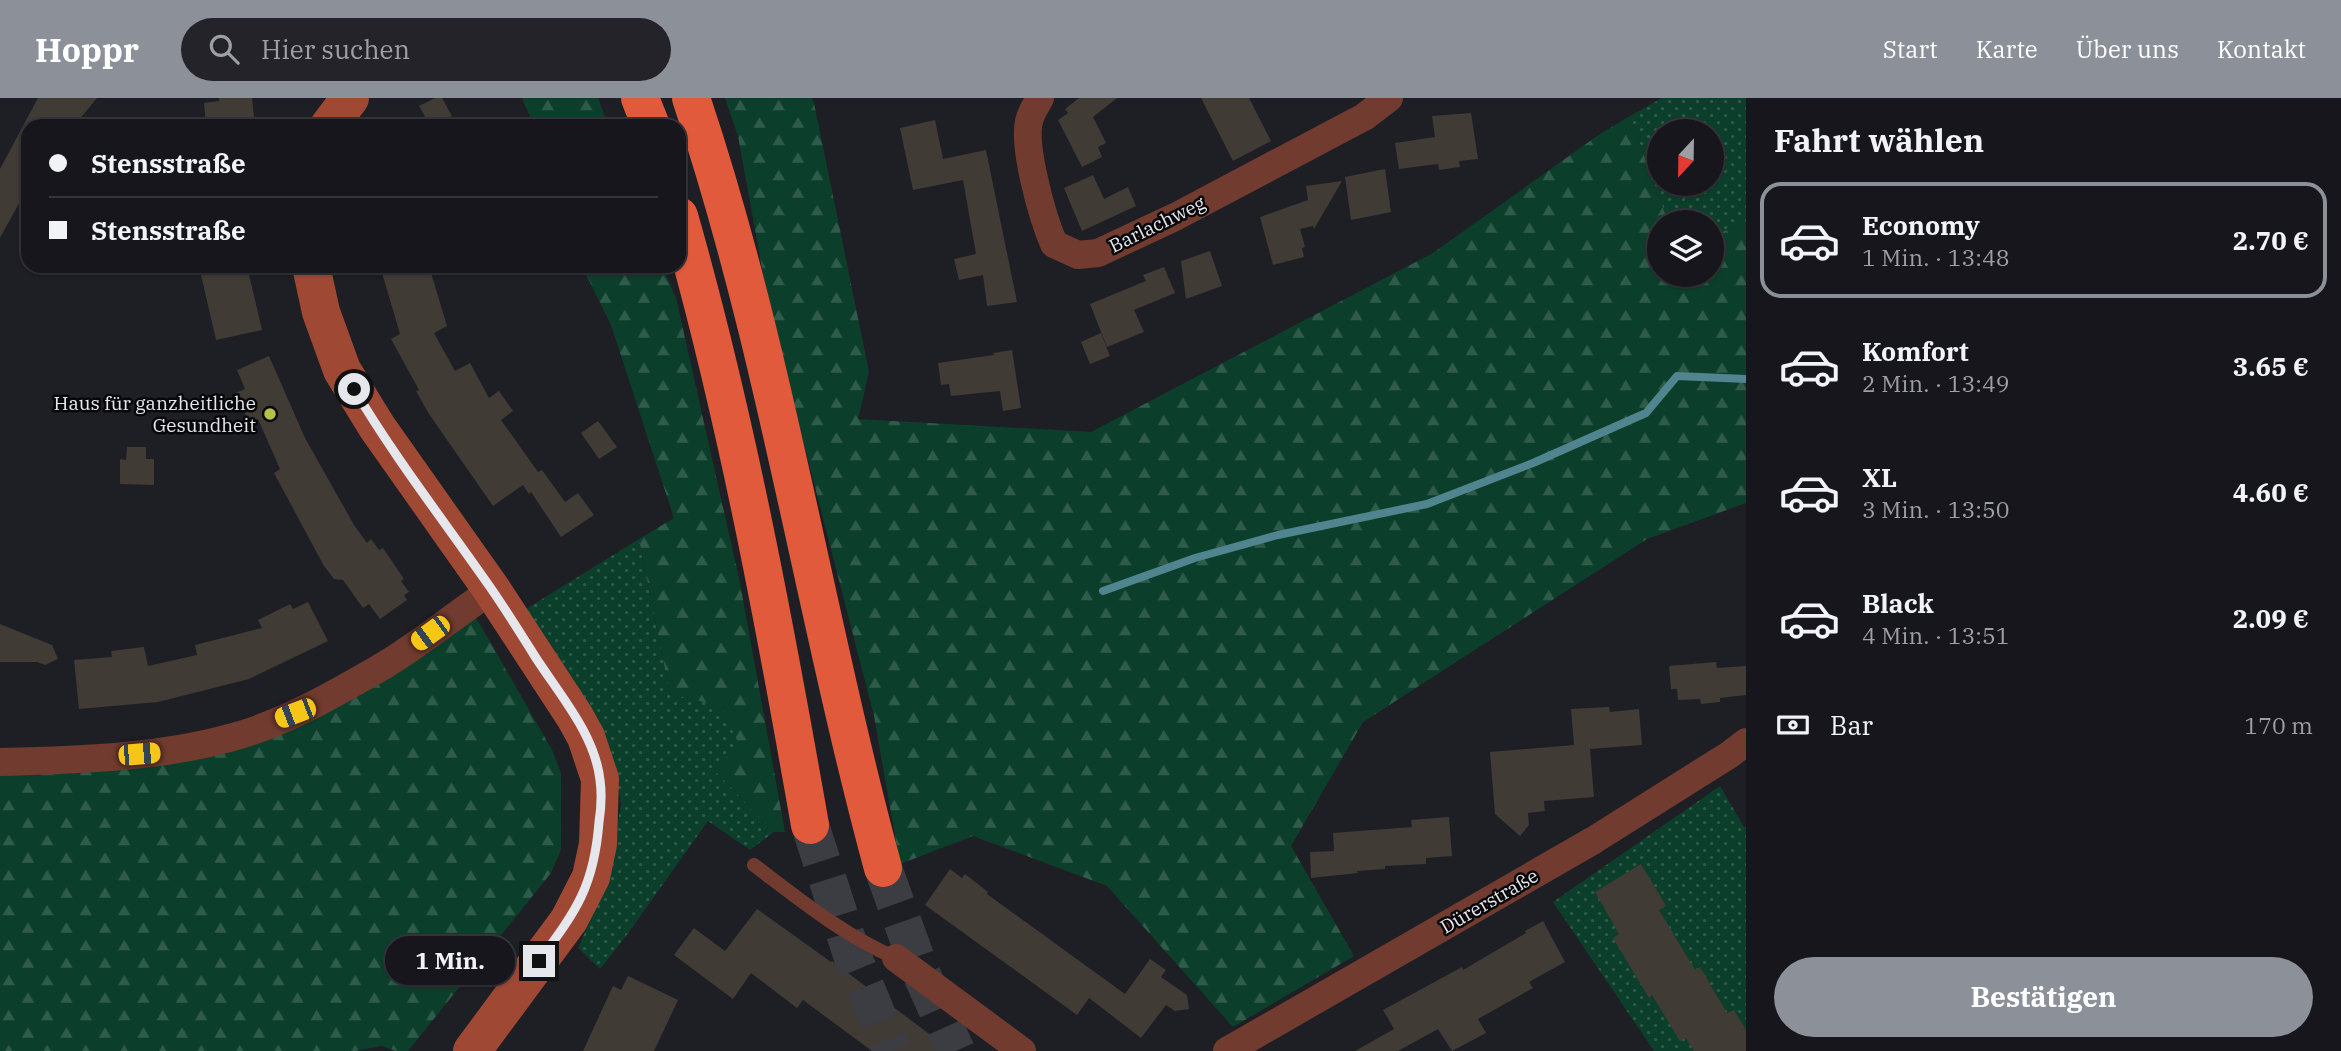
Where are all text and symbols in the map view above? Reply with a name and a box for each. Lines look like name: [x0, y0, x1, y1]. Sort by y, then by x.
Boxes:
search box: [181, 18, 671, 81]
text: Hoppr: [35, 28, 139, 71]
icon: search: [205, 30, 243, 68]
text: Hier suchen: [261, 32, 410, 66]
text: Start: [1883, 33, 1938, 65]
text: Karte: [1976, 33, 2038, 65]
text: Über uns: [2076, 33, 2179, 65]
text: Kontakt: [2217, 33, 2306, 65]
north arrow: [1647, 119, 1724, 196]
map controls: [1647, 119, 1724, 287]
text: Fahrt wählen: [1774, 119, 1984, 161]
text: Stensstraße: [91, 146, 246, 180]
street label: Barlachweg: [1105, 190, 1210, 258]
text: Economy: [1862, 208, 1980, 242]
icon: car: [1778, 209, 1841, 272]
button: layers: [1647, 210, 1724, 287]
text: Stensstraße: [91, 213, 246, 247]
text: 2.70 €: [2233, 223, 2309, 257]
text: 1 Min. · 13:48: [1862, 242, 2009, 272]
text: Komfort: [1862, 334, 1969, 368]
icon: car: [1778, 335, 1841, 398]
text: 3.65 €: [2233, 349, 2309, 383]
text: 2 Min. · 13:49: [1862, 368, 2009, 398]
route start: [338, 373, 370, 405]
place label: Haus für ganzheitliche Gesundheit: [54, 391, 256, 437]
marker: Haus für ganzheitliche Gesundheit: [262, 406, 278, 422]
text: XL: [1862, 460, 1897, 494]
icon: car: [1778, 461, 1841, 524]
text: 4.60 €: [2233, 475, 2309, 509]
text: 3 Min. · 13:50: [1862, 494, 2009, 524]
text: Black: [1862, 586, 1934, 620]
icon: car: [1778, 587, 1841, 650]
text: 2.09 €: [2233, 601, 2309, 635]
car: [407, 612, 454, 654]
text: 4 Min. · 13:51: [1862, 620, 2009, 650]
car: [272, 696, 319, 730]
icon: cash: [1774, 706, 1812, 744]
text: Bar: [1830, 708, 1873, 742]
text: 170 m: [2244, 710, 2313, 740]
car: [118, 742, 161, 766]
street label: Dürerstraße: [1436, 863, 1542, 939]
callout: 1 Min.: [385, 936, 514, 986]
text: 1 Min.: [415, 945, 485, 975]
route end: [523, 945, 555, 977]
button: Bestätigen: [1774, 957, 2313, 1037]

